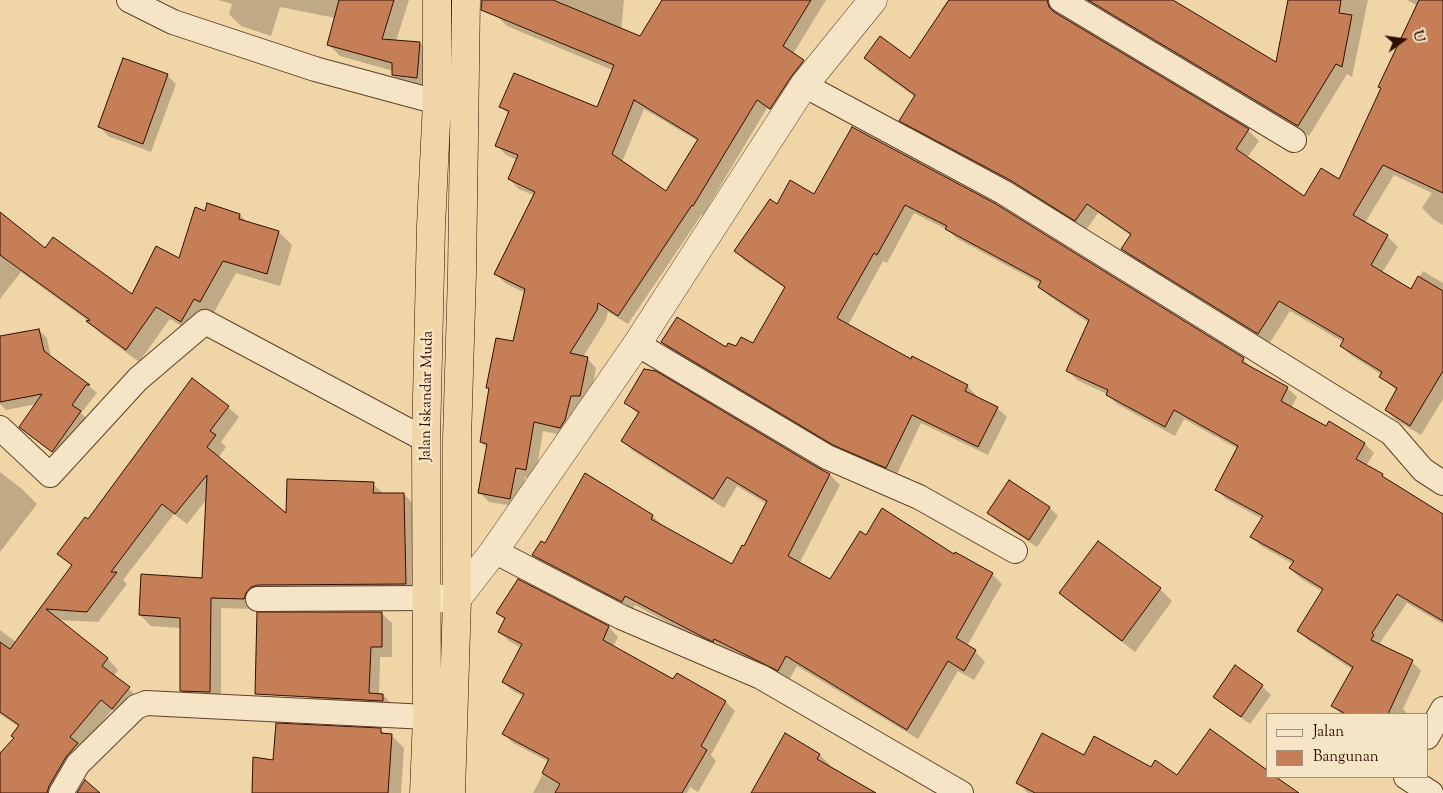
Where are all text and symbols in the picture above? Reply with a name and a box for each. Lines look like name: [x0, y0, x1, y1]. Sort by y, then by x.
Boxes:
north arrow: [1378, 15, 1428, 65]
text: U: [1406, 28, 1429, 44]
street label: Jalan Iskandar Muda: [418, 331, 438, 461]
legend: [1266, 713, 1428, 778]
text: Jalan: [1313, 722, 1344, 743]
text: Bangunan: [1313, 747, 1379, 768]

